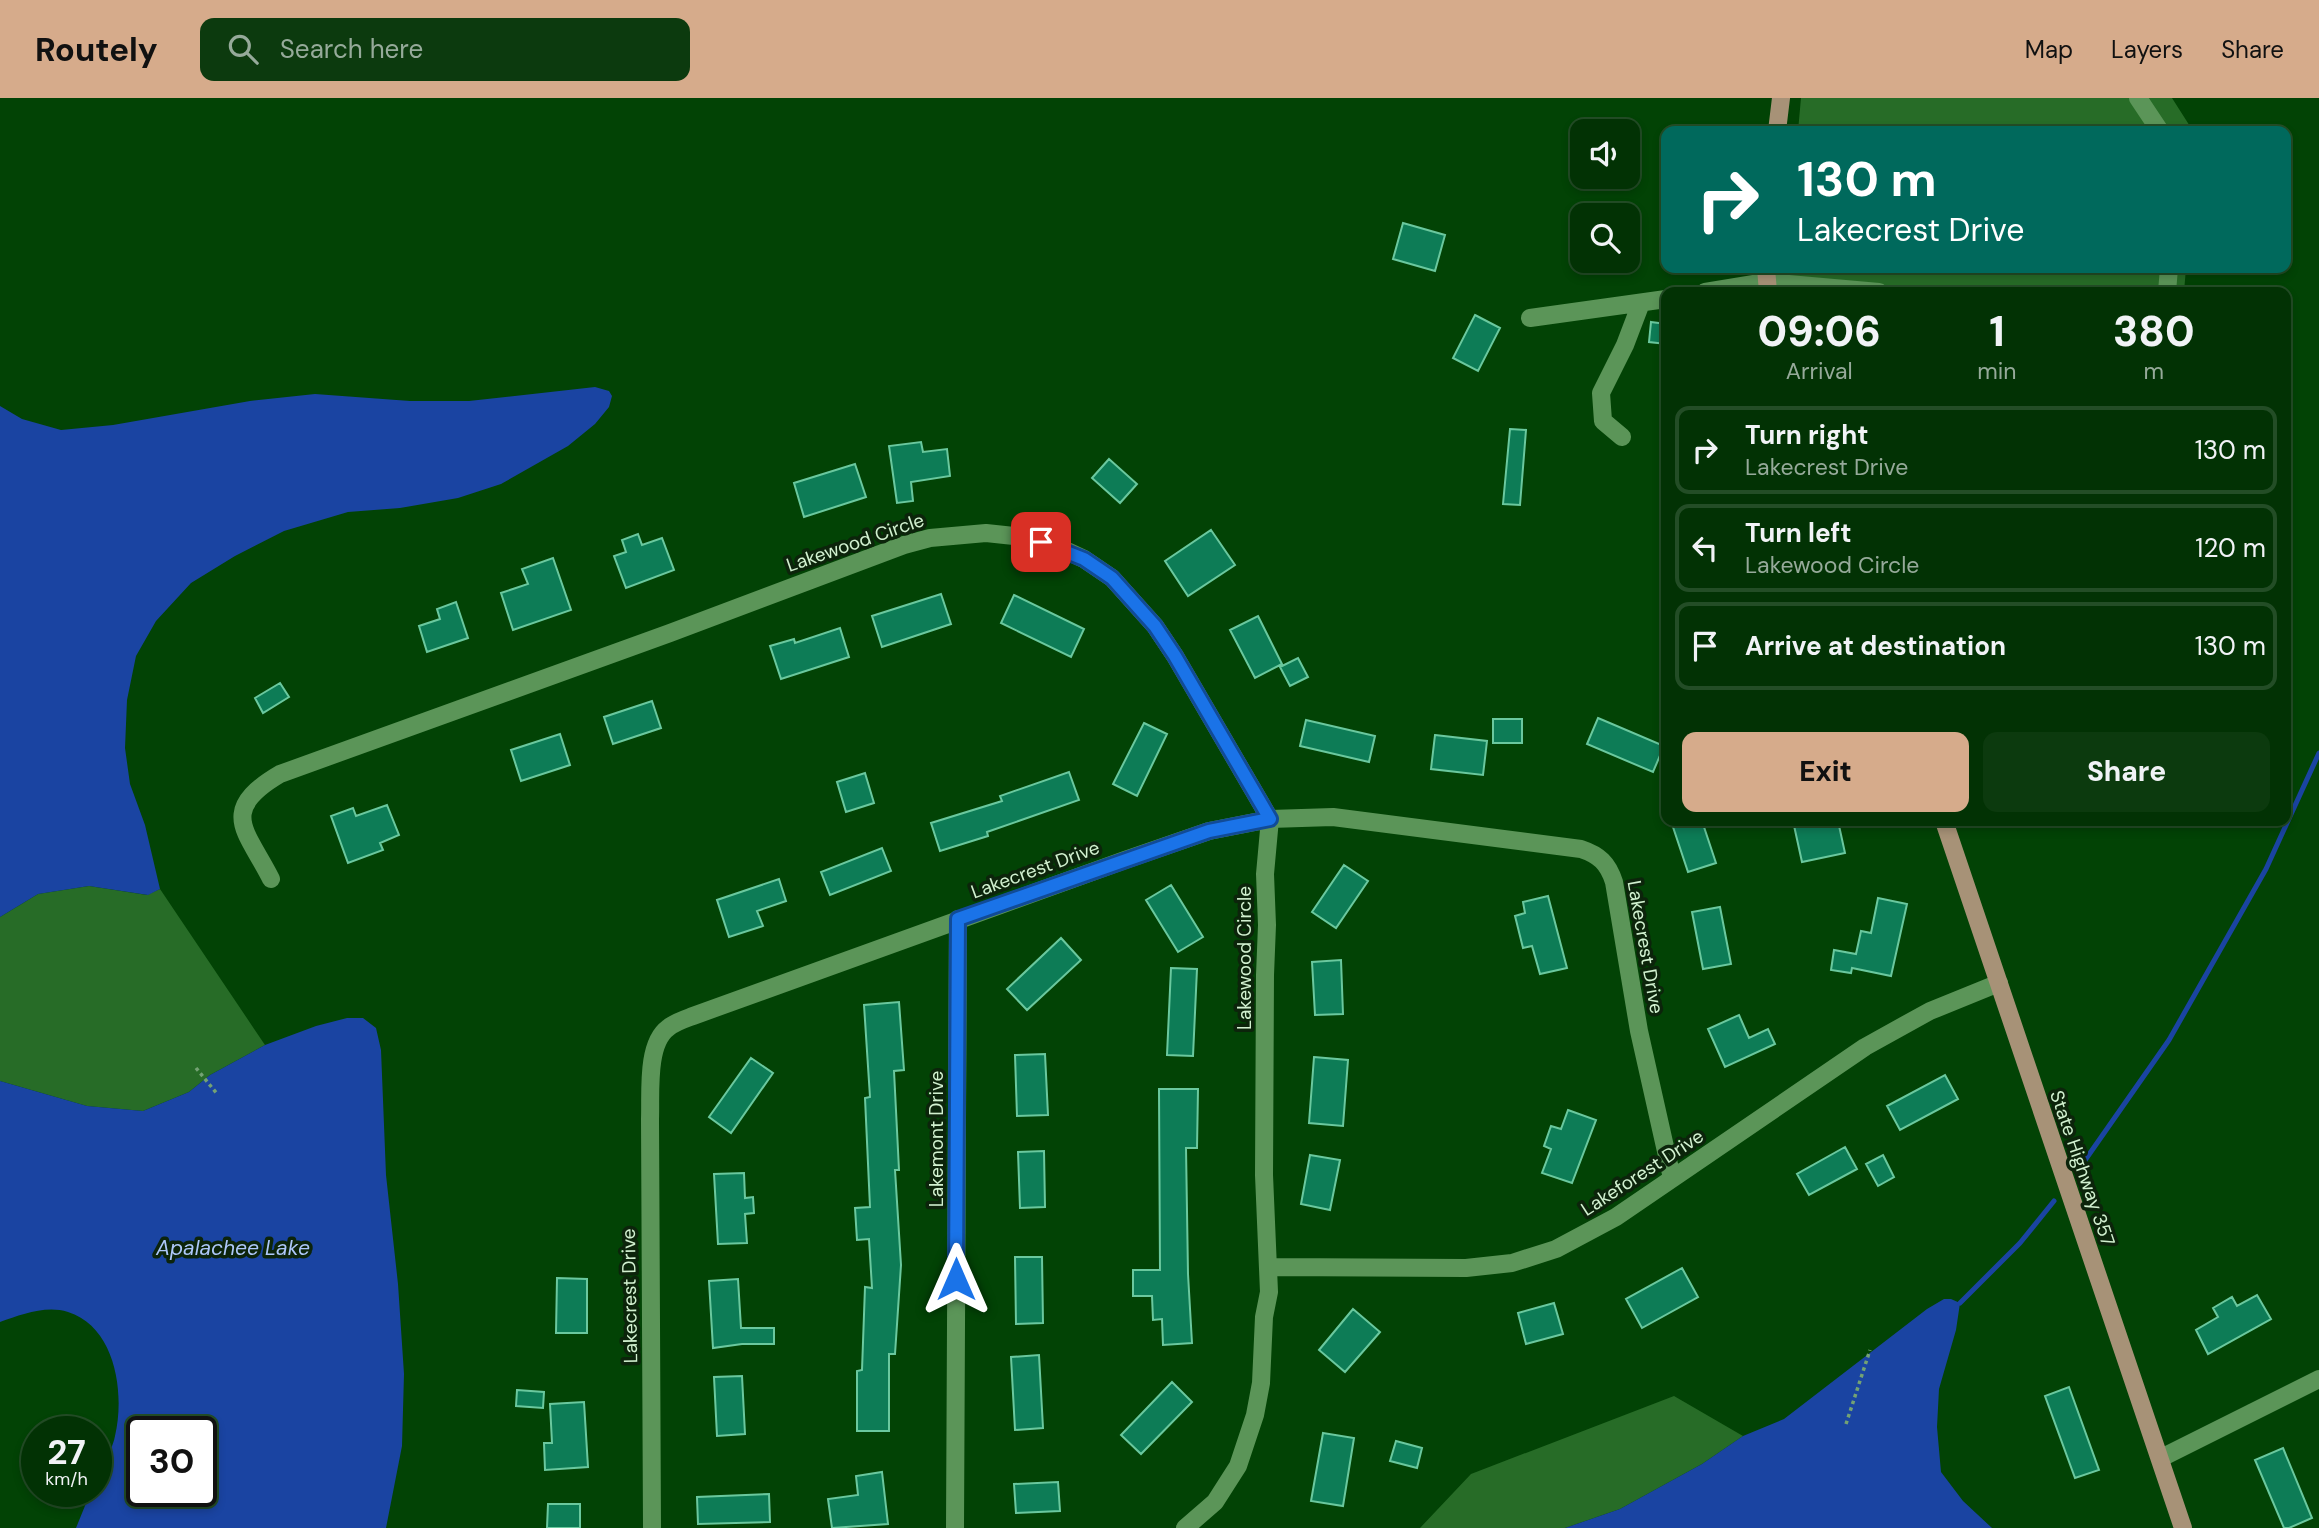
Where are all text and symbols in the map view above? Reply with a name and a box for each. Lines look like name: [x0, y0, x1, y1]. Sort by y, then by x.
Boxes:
search box: [200, 18, 690, 81]
text: Routely: [35, 28, 158, 71]
icon: search: [224, 30, 262, 68]
text: Search here: [280, 32, 423, 66]
text: Map: [2025, 34, 2073, 65]
text: Layers: [2111, 34, 2183, 65]
text: Share: [2221, 34, 2284, 65]
map controls: [1570, 119, 1640, 273]
button: sound: [1570, 119, 1640, 189]
text: 130 m: [1797, 147, 1937, 211]
icon: right: [1682, 154, 1773, 245]
button: search: [1570, 203, 1640, 273]
text: Lakecrest Drive: [1797, 209, 2024, 251]
text: 09:06: [1757, 304, 1881, 359]
text: 1: [1989, 304, 2005, 359]
text: 380: [2113, 304, 2195, 359]
text: Arrival: [1786, 356, 1853, 386]
text: min: [1977, 356, 2017, 386]
text: m: [2144, 356, 2164, 386]
text: Turn right: [1745, 418, 1869, 452]
icon: right: [1686, 431, 1724, 469]
text: 130 m: [2195, 433, 2266, 467]
text: Lakecrest Drive: [1745, 452, 1908, 482]
street label: Lakewood Circle: [783, 507, 927, 578]
pin: [1011, 512, 1071, 572]
text: Turn left: [1745, 516, 1852, 550]
icon: arrive: [1022, 523, 1060, 561]
icon: left: [1686, 529, 1724, 567]
text: 120 m: [2195, 531, 2266, 565]
text: Lakewood Circle: [1745, 550, 1919, 580]
icon: arrive: [1686, 627, 1724, 665]
text: Arrive at destination: [1745, 629, 2006, 663]
text: 130 m: [2195, 629, 2266, 663]
button: Exit: [1682, 732, 1969, 812]
button: Share: [1983, 732, 2270, 812]
street label: Lakecrest Drive: [967, 835, 1103, 904]
street label: Lakecrest Drive: [1621, 878, 1670, 1016]
street label: Lakewood Circle: [1232, 886, 1257, 1030]
street label: Lakemont Drive: [924, 1071, 949, 1207]
street label: State Highway 357: [2044, 1087, 2121, 1249]
street label: Lakeforest Drive: [1576, 1123, 1708, 1221]
street label: Lakecrest Drive: [616, 1228, 643, 1364]
water label: Apalachee Lake: [155, 1234, 310, 1262]
position arrow: [919, 1242, 993, 1316]
speed limit sign: 30: [126, 1416, 217, 1507]
text: 27: [47, 1429, 86, 1475]
text: km/h: [45, 1467, 88, 1491]

